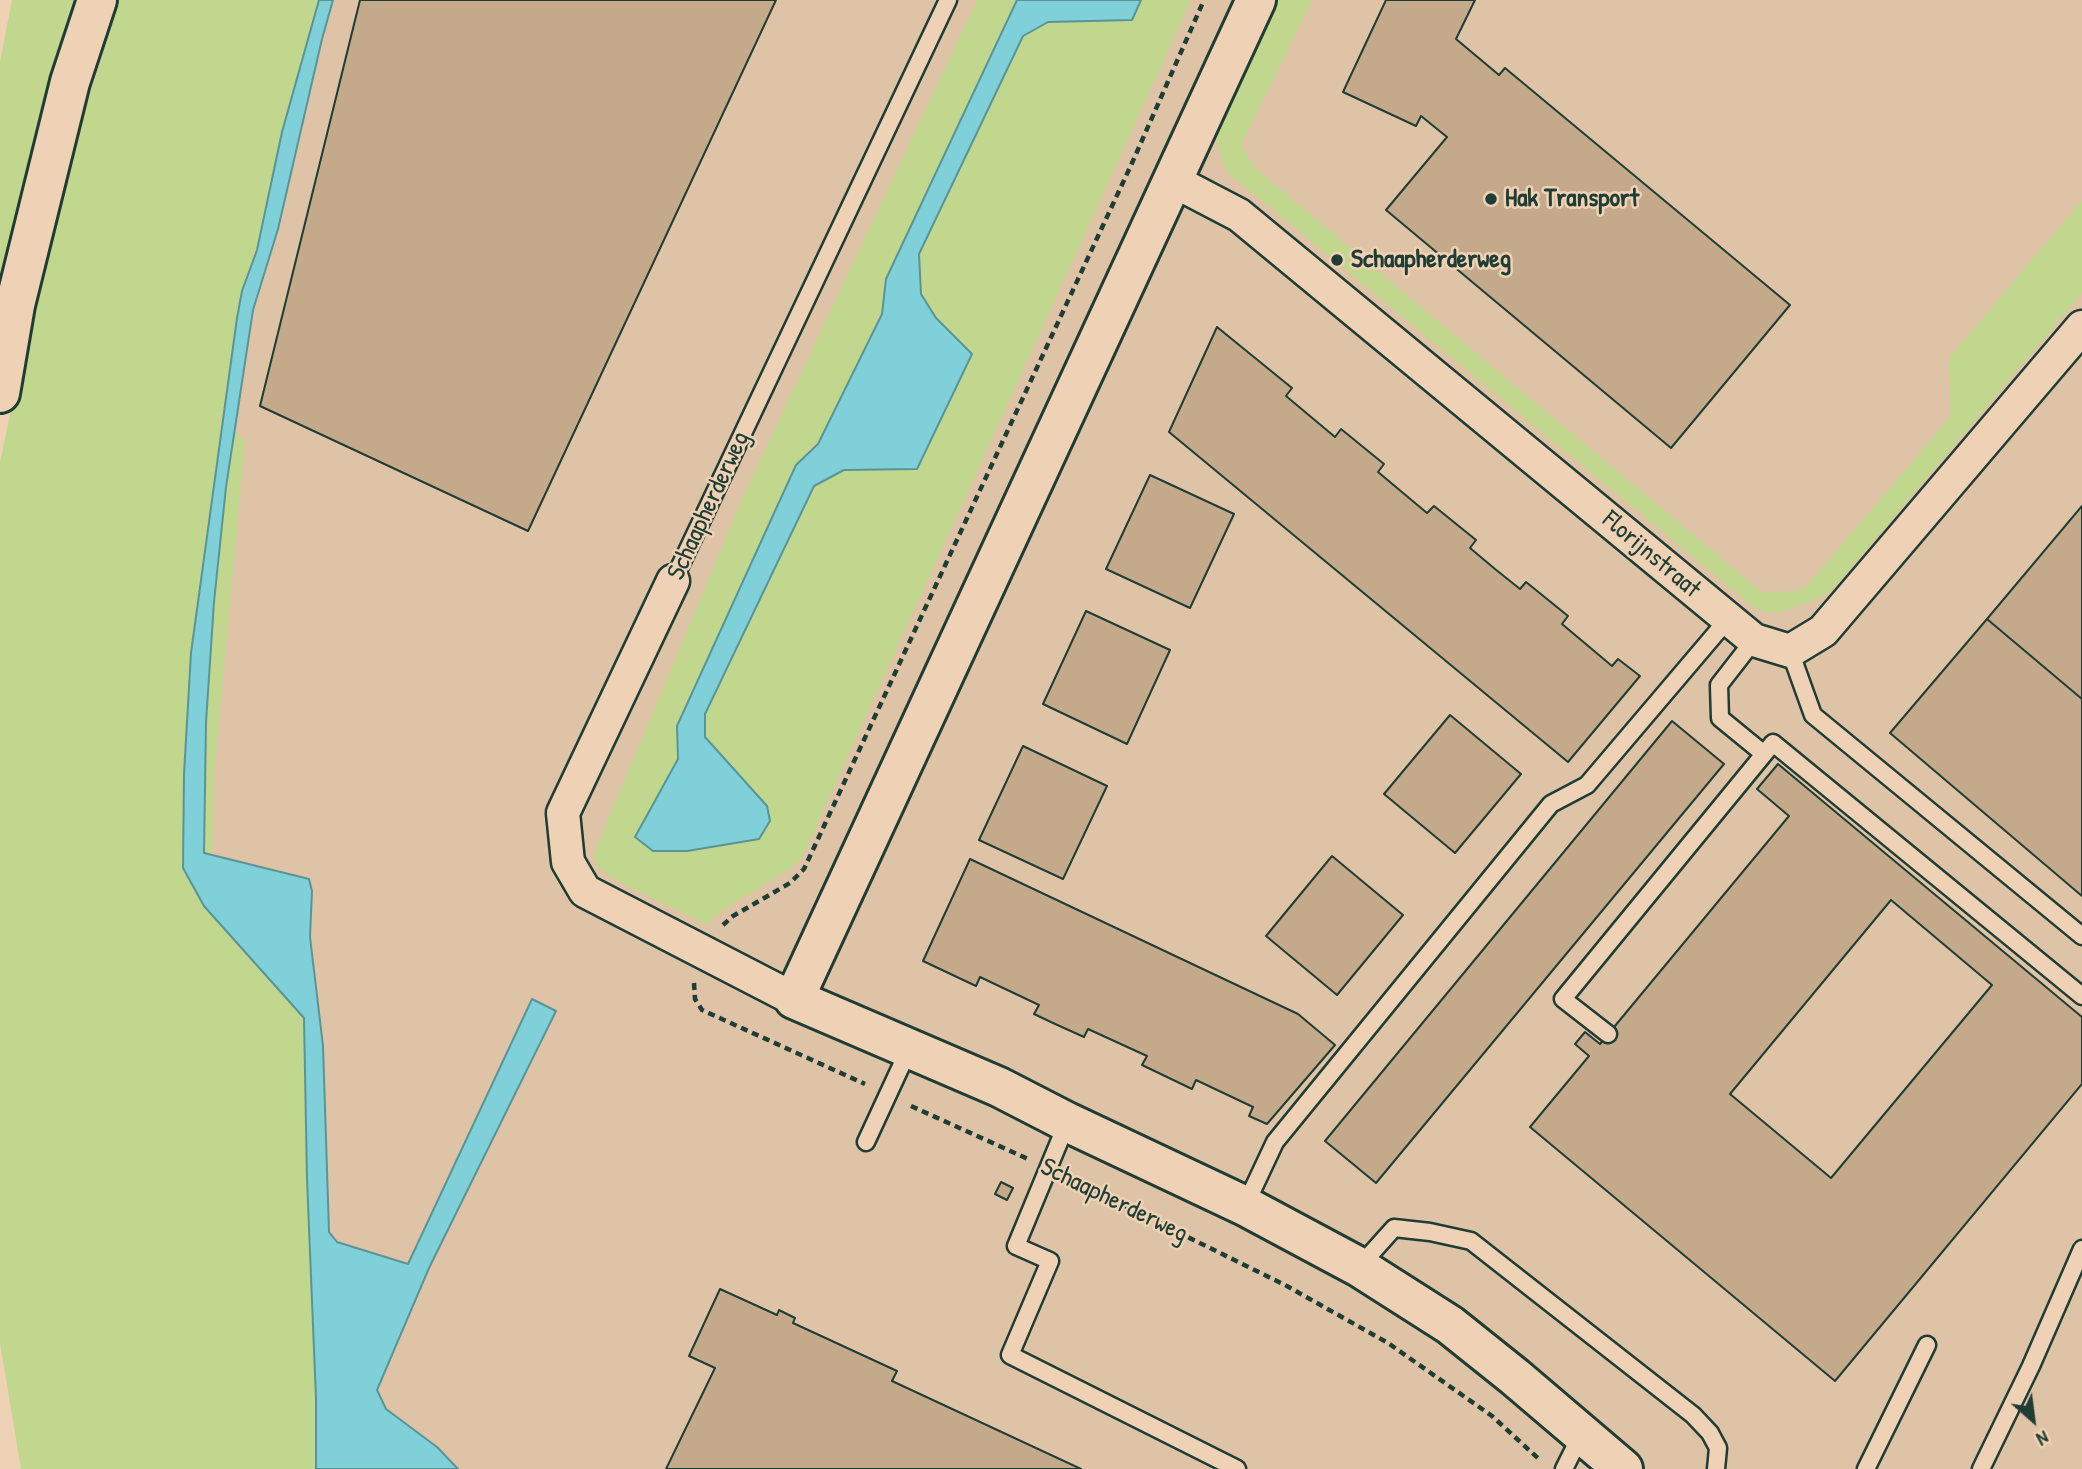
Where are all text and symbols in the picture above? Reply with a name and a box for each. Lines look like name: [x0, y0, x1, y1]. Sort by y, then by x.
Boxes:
place label: Hak Transport: [1505, 183, 1639, 215]
marker: Hak Transport: [1483, 191, 1499, 207]
place label: Schaapherderweg: [1351, 244, 1511, 276]
marker: Schaapherderweg: [1329, 252, 1345, 268]
street label: Schaapherderweg: [661, 427, 757, 585]
street label: Florijnstraat: [1595, 505, 1707, 605]
street label: Schaapherderweg: [1035, 1152, 1193, 1250]
north arrow: [1998, 1385, 2068, 1455]
text: N: [2032, 1425, 2053, 1452]

